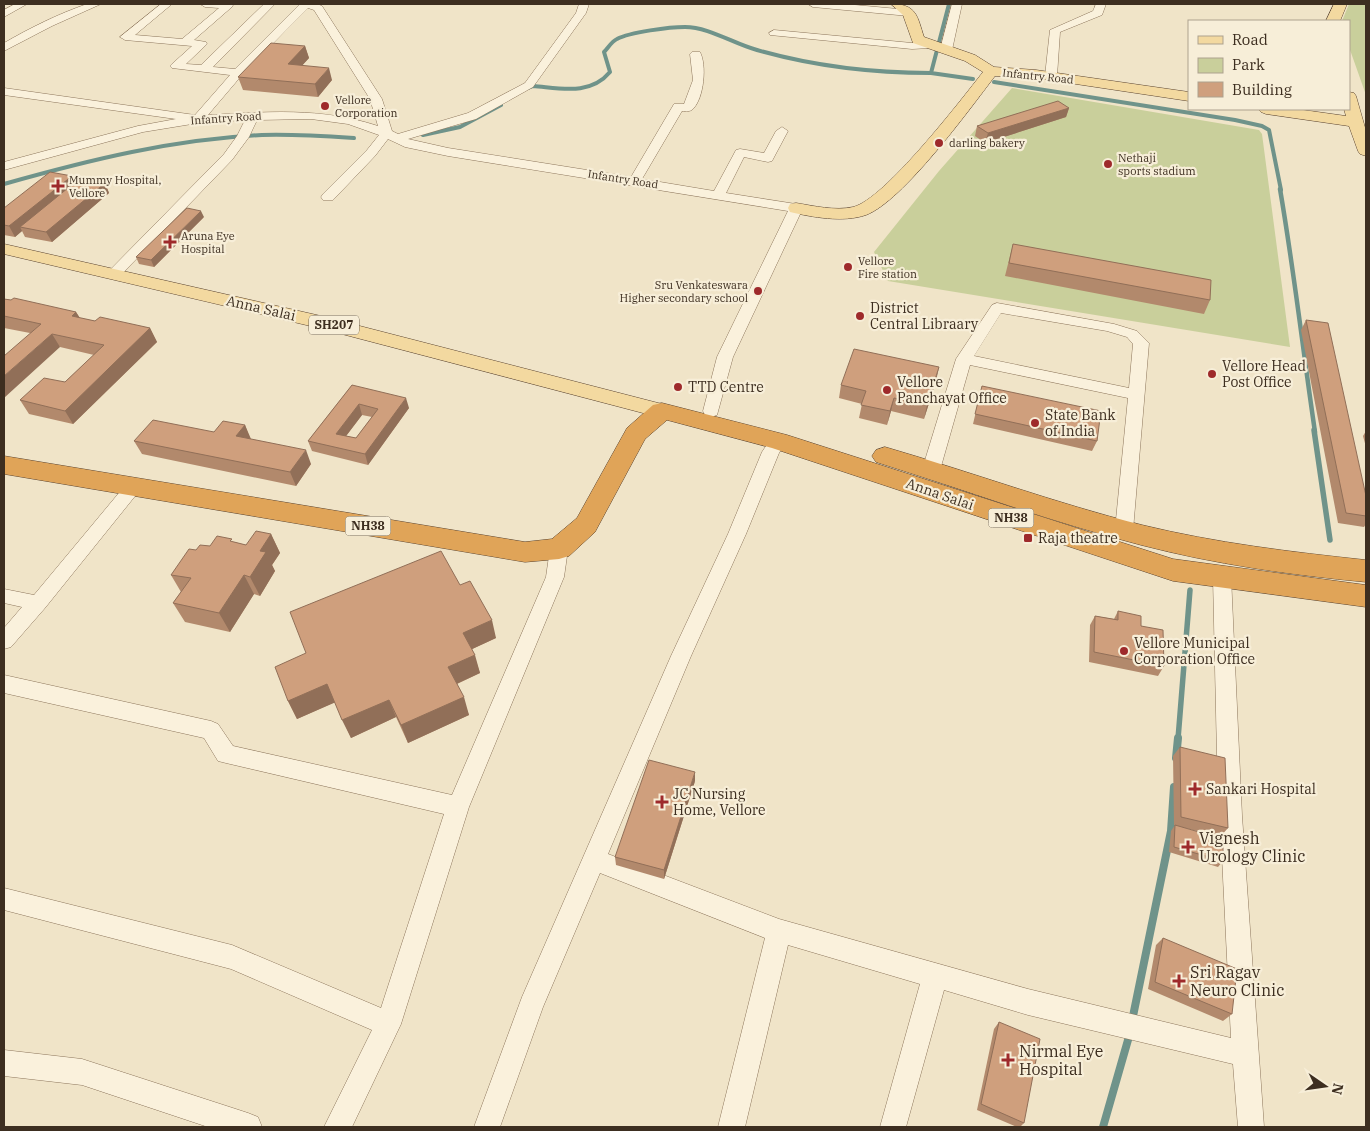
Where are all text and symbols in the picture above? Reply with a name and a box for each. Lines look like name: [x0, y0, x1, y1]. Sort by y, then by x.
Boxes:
legend: [1188, 20, 1350, 110]
text: Road: [1232, 30, 1268, 49]
text: Park: [1232, 55, 1265, 74]
street label: Infantry Road: [1002, 65, 1075, 87]
text: Building: [1232, 80, 1292, 99]
place label: Vellore Corporation: [335, 93, 398, 120]
marker: Vellore Corporation: [319, 100, 331, 112]
street label: Infantry Road: [190, 109, 262, 127]
place label: darling bakery: [949, 136, 1025, 150]
marker: darling bakery: [933, 137, 945, 149]
place label: Nethaji sports stadium: [1118, 151, 1196, 178]
marker: Nethaji sports stadium: [1102, 158, 1114, 170]
street label: Infantry Road: [587, 167, 660, 192]
place label: Mummy Hospital, Vellore: [69, 173, 161, 200]
marker: Mummy Hospital, Vellore: [51, 179, 65, 193]
place label: Aruna Eye Hospital: [181, 229, 235, 256]
marker: Aruna Eye Hospital: [163, 235, 177, 249]
place label: Vellore Fire station: [858, 254, 917, 281]
marker: Vellore Fire station: [842, 261, 854, 273]
place label: Sru Venkateswara Higher secondary school: [620, 278, 748, 305]
marker: Sru Venkateswara Higher secondary school: [752, 285, 764, 297]
street label: Anna Salai: [225, 291, 297, 325]
place label: District Central Libraary: [870, 299, 979, 333]
marker: District Central Libraary: [854, 310, 866, 322]
road number: SH207: [309, 316, 359, 334]
place label: Vellore Head Post Office: [1222, 357, 1307, 391]
marker: Vellore Head Post Office: [1206, 368, 1218, 380]
place label: Vellore Panchayat Office: [897, 373, 1007, 407]
place label: TTD Centre: [688, 378, 764, 396]
marker: TTD Centre: [672, 381, 684, 393]
marker: Vellore Panchayat Office: [881, 384, 893, 396]
place label: State Bank of India: [1045, 406, 1116, 440]
marker: State Bank of India: [1029, 417, 1041, 429]
street label: Anna Salai: [904, 474, 976, 514]
road number: NH38: [988, 508, 1034, 528]
road number: NH38: [346, 516, 390, 536]
place label: Raja theatre: [1038, 529, 1118, 547]
marker: Raja theatre: [1022, 532, 1034, 544]
place label: Vellore Municipal Corporation Office: [1134, 634, 1255, 668]
marker: Vellore Municipal Corporation Office: [1118, 645, 1130, 657]
place label: Sankari Hospital: [1206, 780, 1316, 798]
marker: Sankari Hospital: [1188, 782, 1202, 796]
place label: JC Nursing Home, Vellore: [673, 785, 766, 819]
marker: JC Nursing Home, Vellore: [655, 795, 669, 809]
place label: Vignesh Urology Clinic: [1199, 828, 1306, 866]
marker: Vignesh Urology Clinic: [1181, 840, 1195, 854]
place label: Sri Ragav Neuro Clinic: [1190, 962, 1284, 1000]
marker: Sri Ragav Neuro Clinic: [1172, 974, 1186, 988]
place label: Nirmal Eye Hospital: [1019, 1041, 1103, 1079]
marker: Nirmal Eye Hospital: [1001, 1053, 1015, 1067]
north arrow: [1300, 1061, 1350, 1111]
text: N: [1328, 1082, 1348, 1096]

